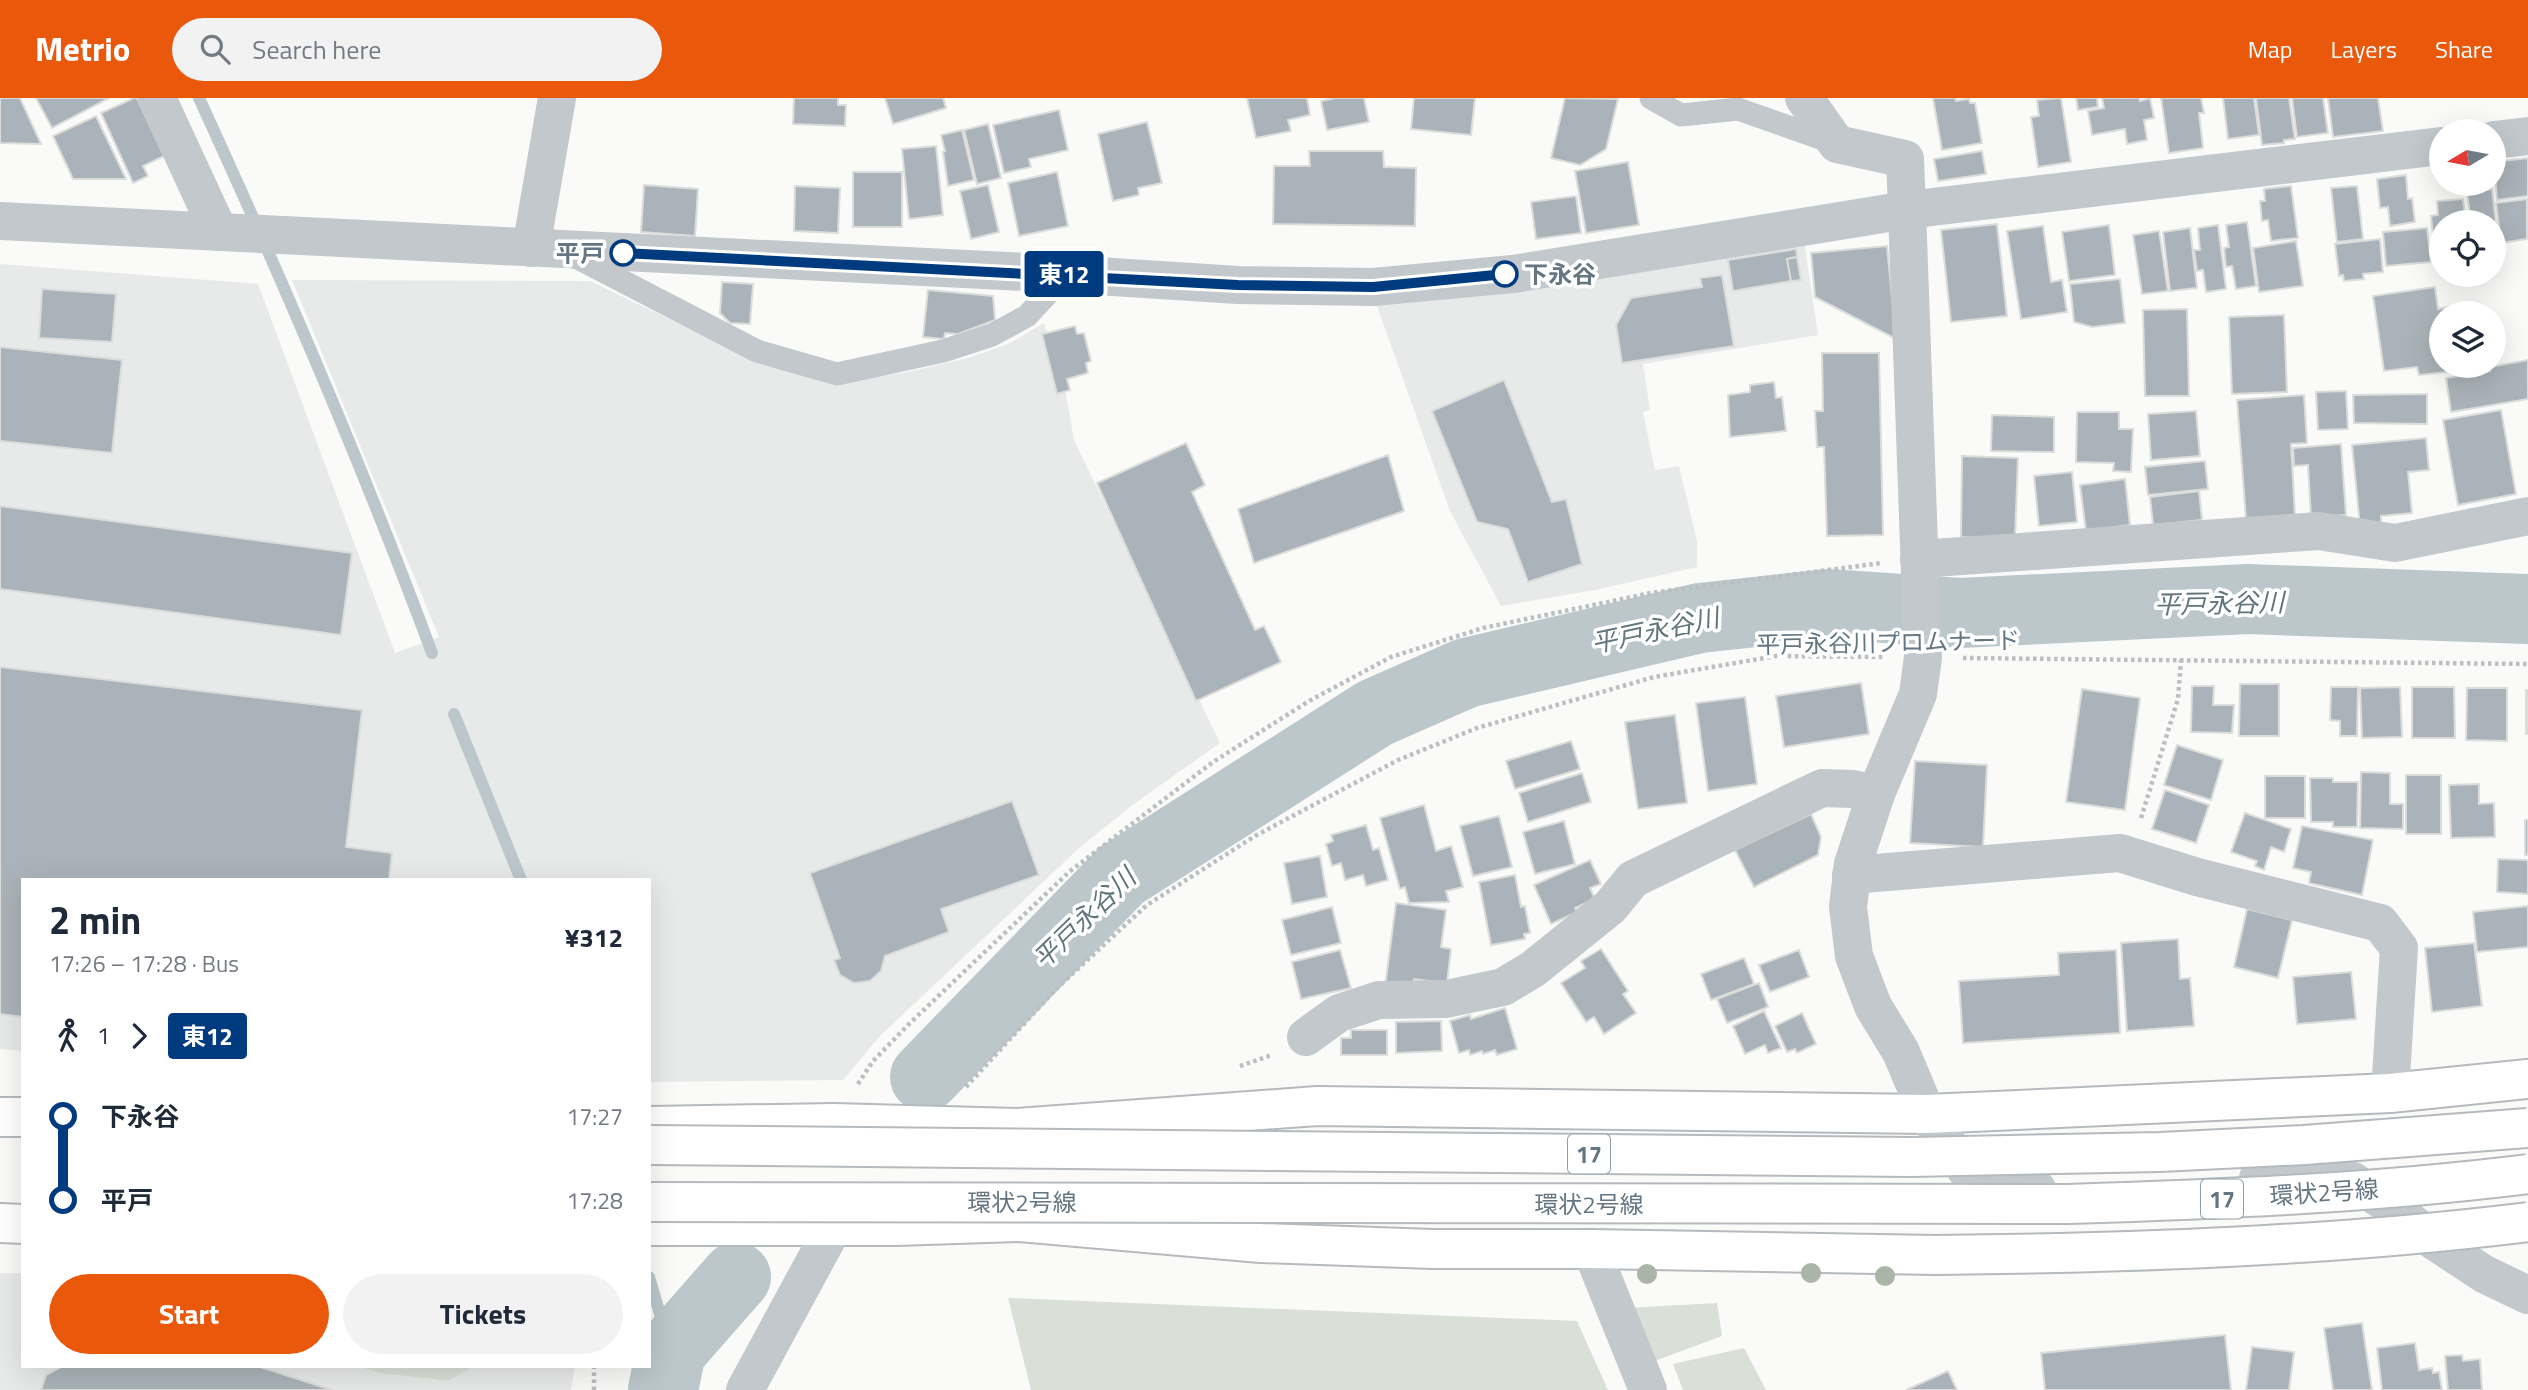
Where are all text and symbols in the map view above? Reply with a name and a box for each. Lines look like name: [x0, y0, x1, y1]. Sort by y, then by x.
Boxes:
search box: [172, 18, 662, 81]
text: Metrio: [35, 24, 130, 74]
icon: search: [196, 30, 234, 68]
text: Search here: [252, 30, 381, 69]
text: Map: [2248, 31, 2293, 67]
text: Layers: [2331, 31, 2397, 67]
text: Share: [2435, 31, 2493, 67]
north arrow: [2429, 119, 2506, 196]
map controls: [2429, 119, 2506, 378]
button: locate: [2429, 210, 2506, 287]
place label: 平戸: [556, 235, 604, 271]
marker: 平戸: [610, 240, 636, 266]
line badge: 東12: [1024, 251, 1104, 297]
text: 東12: [1039, 256, 1089, 292]
place label: 下永谷: [1524, 256, 1596, 292]
marker: 下永谷: [1492, 261, 1518, 287]
button: layers: [2429, 301, 2506, 378]
water label: 平戸永谷川: [2154, 582, 2287, 624]
water label: 平戸永谷川: [1587, 597, 1726, 663]
street label: 平戸永谷川プロムナード: [1756, 622, 2020, 662]
water label: 平戸永谷川: [1024, 857, 1146, 977]
text: 2 min: [49, 891, 141, 949]
text: ¥312: [565, 918, 623, 957]
text: 17:26 – 17:28 · Bus: [49, 946, 239, 981]
icon: walk: [49, 1017, 87, 1055]
icon: forward: [120, 1017, 158, 1055]
text: 1: [97, 1018, 110, 1053]
text: 東12: [182, 1018, 233, 1054]
text: 下永谷: [101, 1097, 179, 1136]
text: 17:27: [566, 1099, 623, 1134]
road number: 17: [1568, 1134, 1610, 1174]
street label: 環状2号線: [2268, 1170, 2380, 1214]
road number: 17: [2201, 1180, 2243, 1218]
text: 平戸: [101, 1181, 153, 1220]
text: 17:28: [566, 1183, 623, 1218]
street label: 環状2号線: [967, 1184, 1077, 1220]
street label: 環状2号線: [1534, 1186, 1644, 1222]
button: Start: [49, 1274, 329, 1354]
button: Tickets: [343, 1274, 623, 1354]

